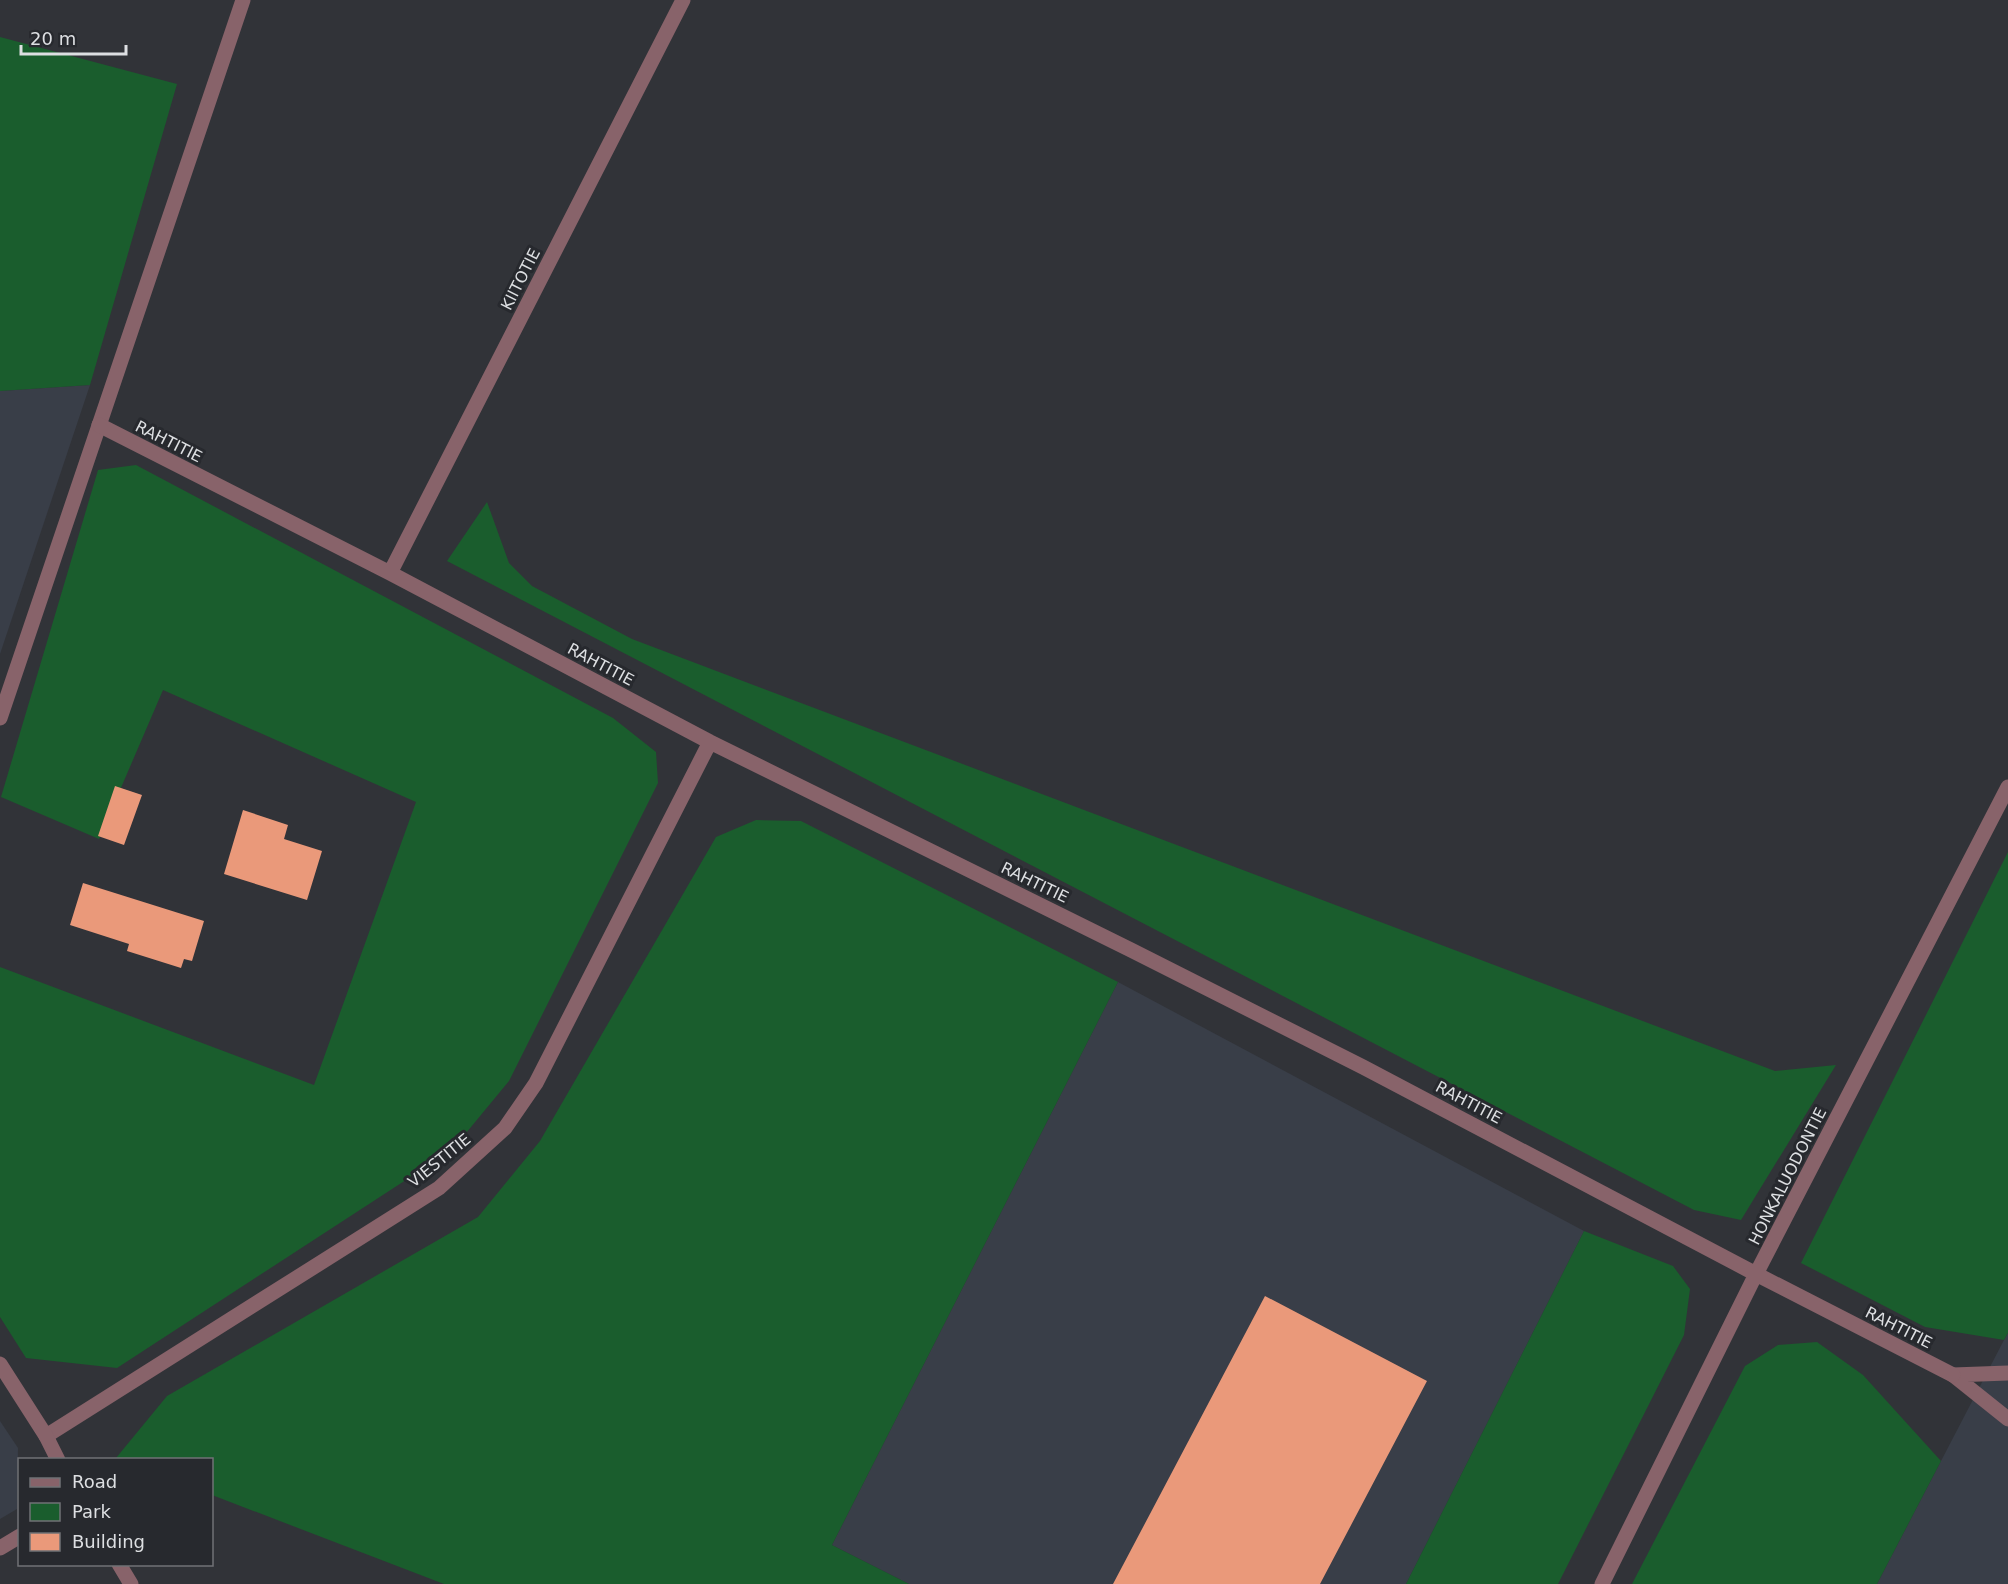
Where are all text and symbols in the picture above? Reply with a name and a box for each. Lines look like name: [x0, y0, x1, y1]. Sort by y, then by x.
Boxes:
scale bar: [21, 18, 126, 56]
text: 20 m: [30, 28, 76, 49]
street label: KIITOTIE: [497, 245, 544, 313]
street label: RAHTITIE: [132, 417, 205, 466]
street label: RAHTITIE: [564, 639, 637, 690]
street label: RAHTITIE: [998, 858, 1072, 907]
street label: RAHTITIE: [1432, 1077, 1505, 1128]
street label: HONKALUODONTIE: [1745, 1104, 1830, 1248]
street label: VIESTITIE: [404, 1129, 474, 1191]
street label: RAHTITIE: [1862, 1303, 1935, 1352]
legend: [18, 1458, 213, 1566]
text: Road: [72, 1471, 117, 1492]
text: Park: [72, 1501, 111, 1522]
text: Building: [72, 1531, 145, 1552]

